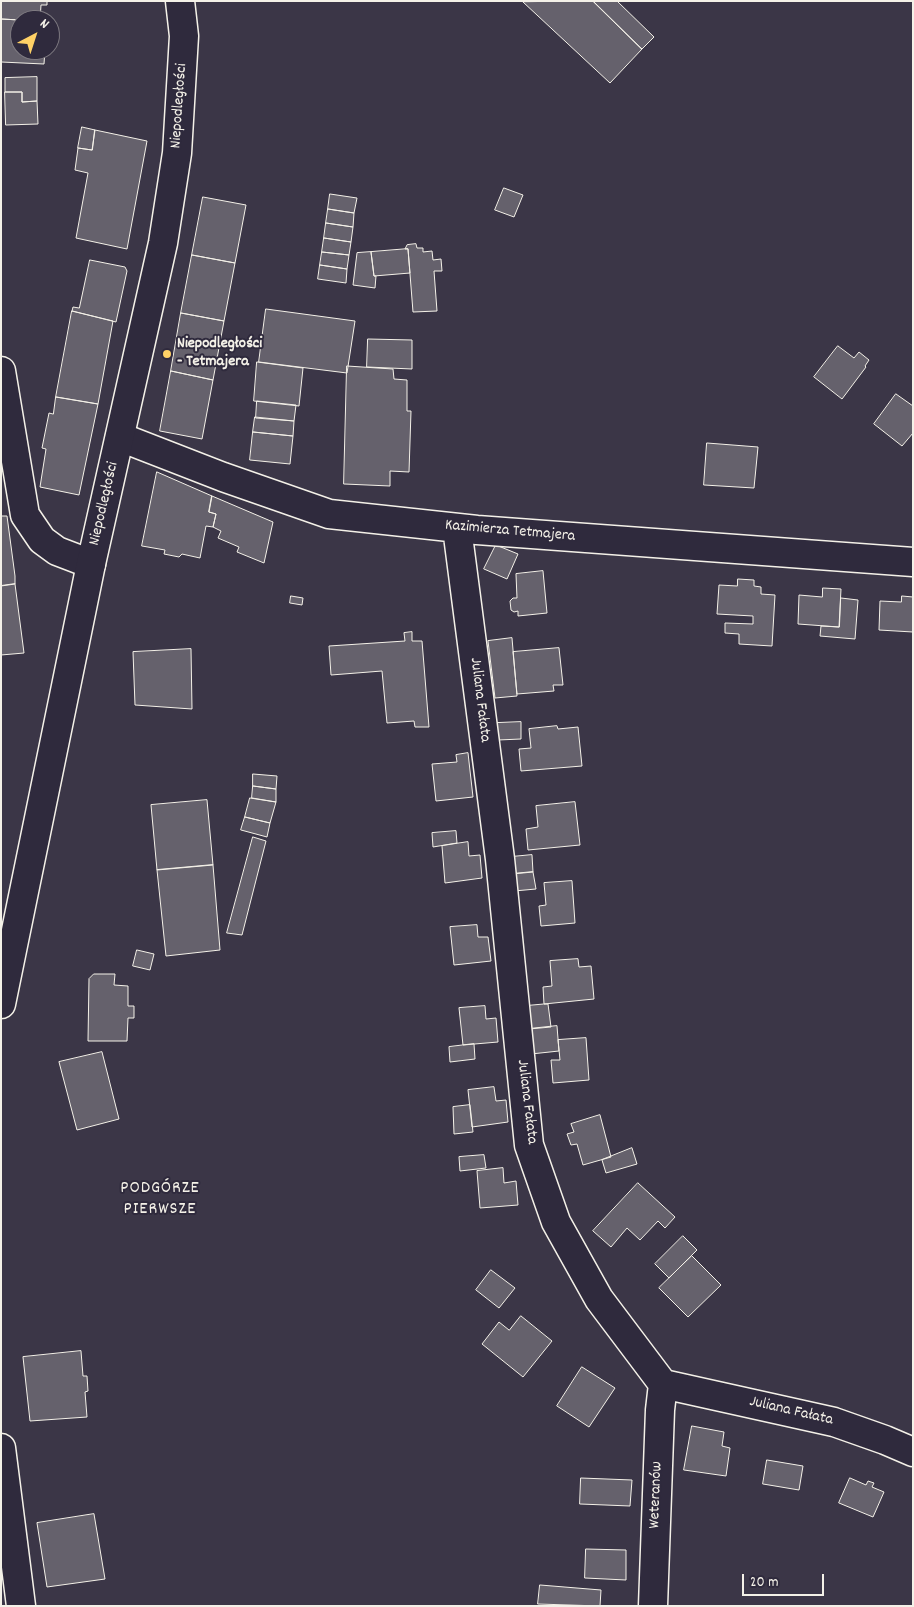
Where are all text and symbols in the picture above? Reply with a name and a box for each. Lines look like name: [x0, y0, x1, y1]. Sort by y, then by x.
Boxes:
north arrow: [10, 10, 60, 60]
text: N: [35, 14, 53, 34]
street label: Niepodległości: [167, 63, 193, 149]
place label: Niepodległości - Tetmajera: [177, 335, 262, 373]
marker: Niepodległości - Tetmajera: [161, 348, 173, 360]
street label: Niepodległości: [86, 460, 124, 548]
street label: Kazimierza Tetmajera: [444, 517, 576, 547]
street label: Juliana Fałata: [464, 657, 494, 743]
street label: Juliana Fałata: [511, 1059, 541, 1145]
district label: PODGÓRZE PIERWSZE: [119, 1179, 201, 1222]
street label: Juliana Fałata: [747, 1393, 835, 1431]
street label: Weteranów: [646, 1461, 668, 1529]
scale bar: [744, 1564, 826, 1596]
text: 20 m: [750, 1572, 778, 1594]

